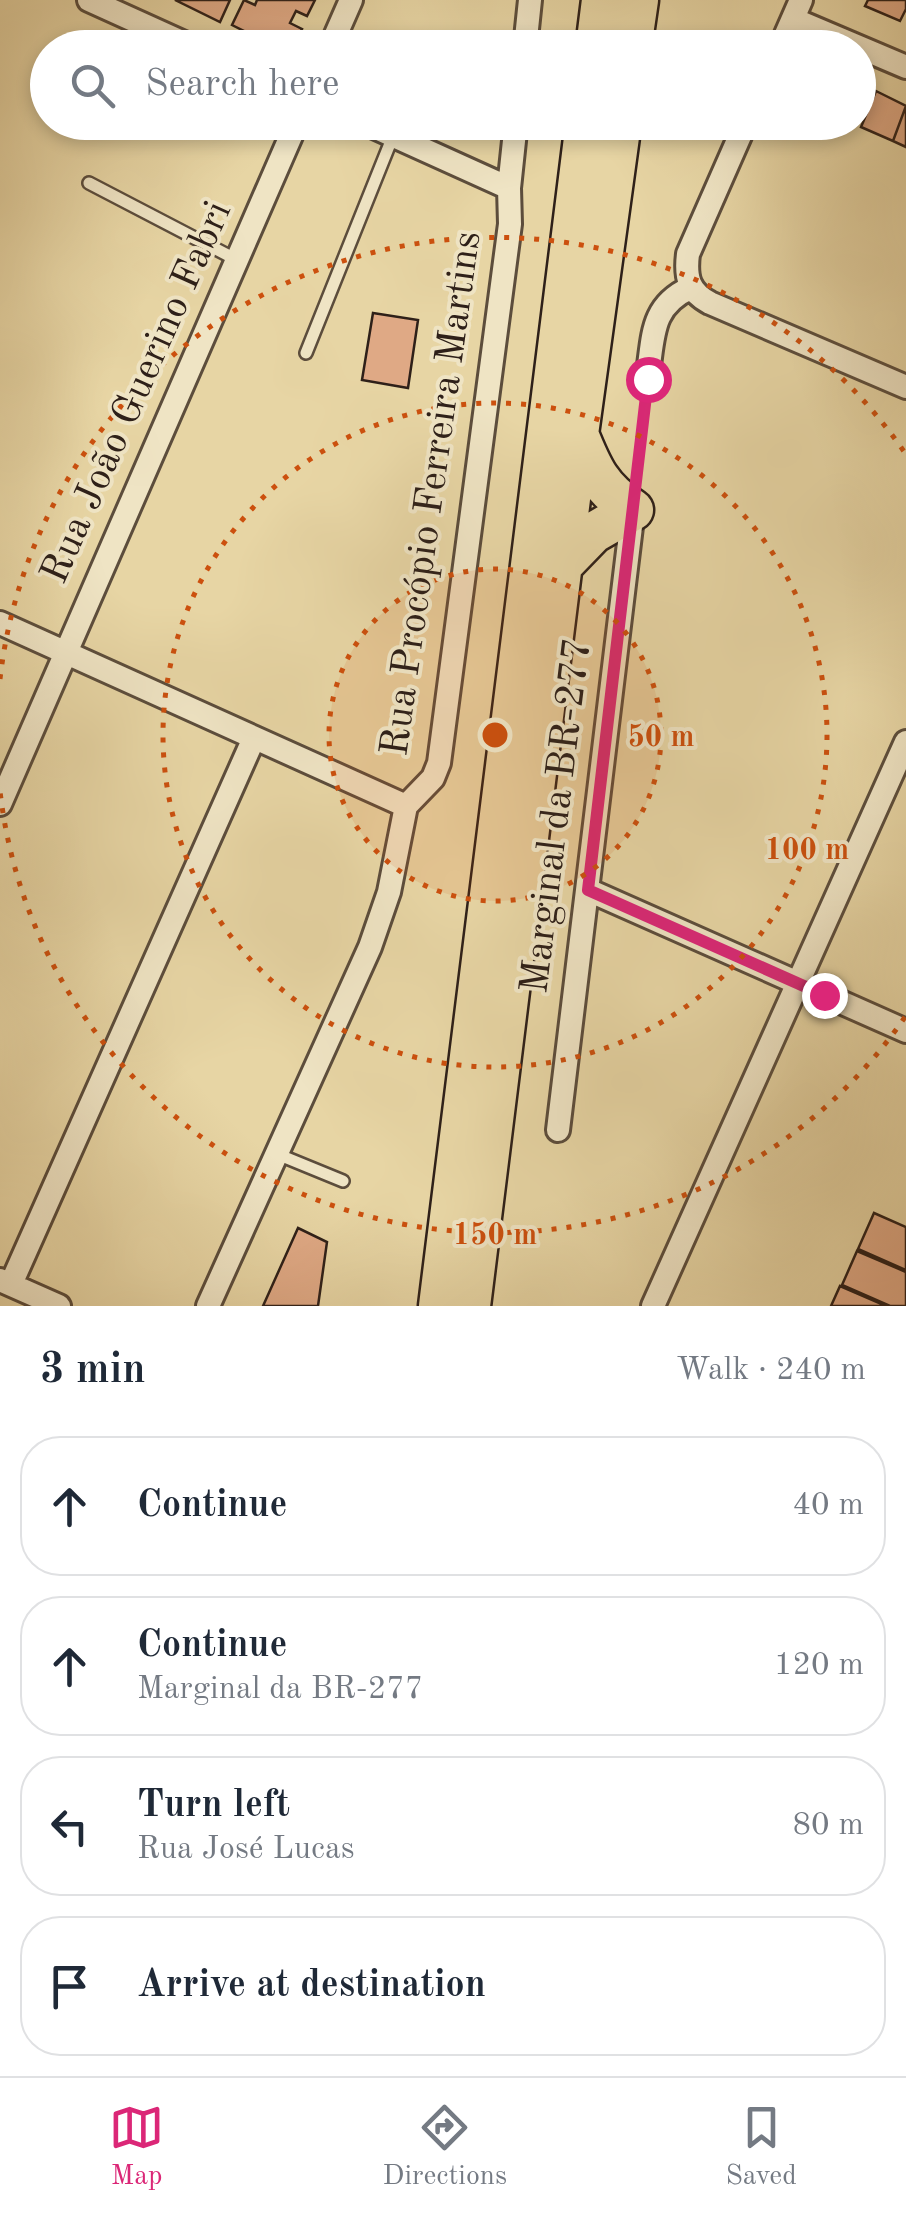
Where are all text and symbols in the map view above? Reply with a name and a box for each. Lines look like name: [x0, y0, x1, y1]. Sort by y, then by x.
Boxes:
search box: [30, 30, 876, 140]
icon: search: [65, 58, 120, 113]
text: Search here: [145, 66, 340, 104]
street label: Rua João Guerino Fabri: [36, 196, 240, 590]
street label: Rua Procópio Ferreira Martins: [376, 229, 490, 759]
route start: [626, 357, 672, 403]
street label: Marginal da BR-277: [516, 636, 600, 996]
centre of rings: [477, 717, 513, 753]
text: 50 m: [627, 723, 695, 753]
text: 100 m: [765, 836, 849, 866]
route end: [802, 973, 848, 1019]
text: 150 m: [453, 1221, 537, 1251]
text: 3 min: [40, 1350, 146, 1392]
text: Walk · 240 m: [676, 1355, 866, 1387]
icon: ahead: [42, 1479, 97, 1534]
text: Continue: [137, 1487, 287, 1525]
text: 40 m: [793, 1490, 864, 1522]
text: Continue: [137, 1627, 287, 1665]
icon: ahead: [42, 1639, 97, 1694]
text: 120 m: [774, 1650, 864, 1682]
text: Marginal da BR-277: [137, 1674, 423, 1706]
text: Turn left: [137, 1787, 290, 1825]
icon: left: [42, 1799, 97, 1854]
text: 80 m: [793, 1810, 864, 1842]
text: Rua José Lucas: [137, 1834, 355, 1866]
icon: arrive: [42, 1959, 97, 2014]
text: Arrive at destination: [137, 1967, 486, 2005]
tab: Map: [109, 2100, 164, 2195]
tab: Directions: [383, 2100, 507, 2195]
tab: Saved: [725, 2100, 797, 2195]

